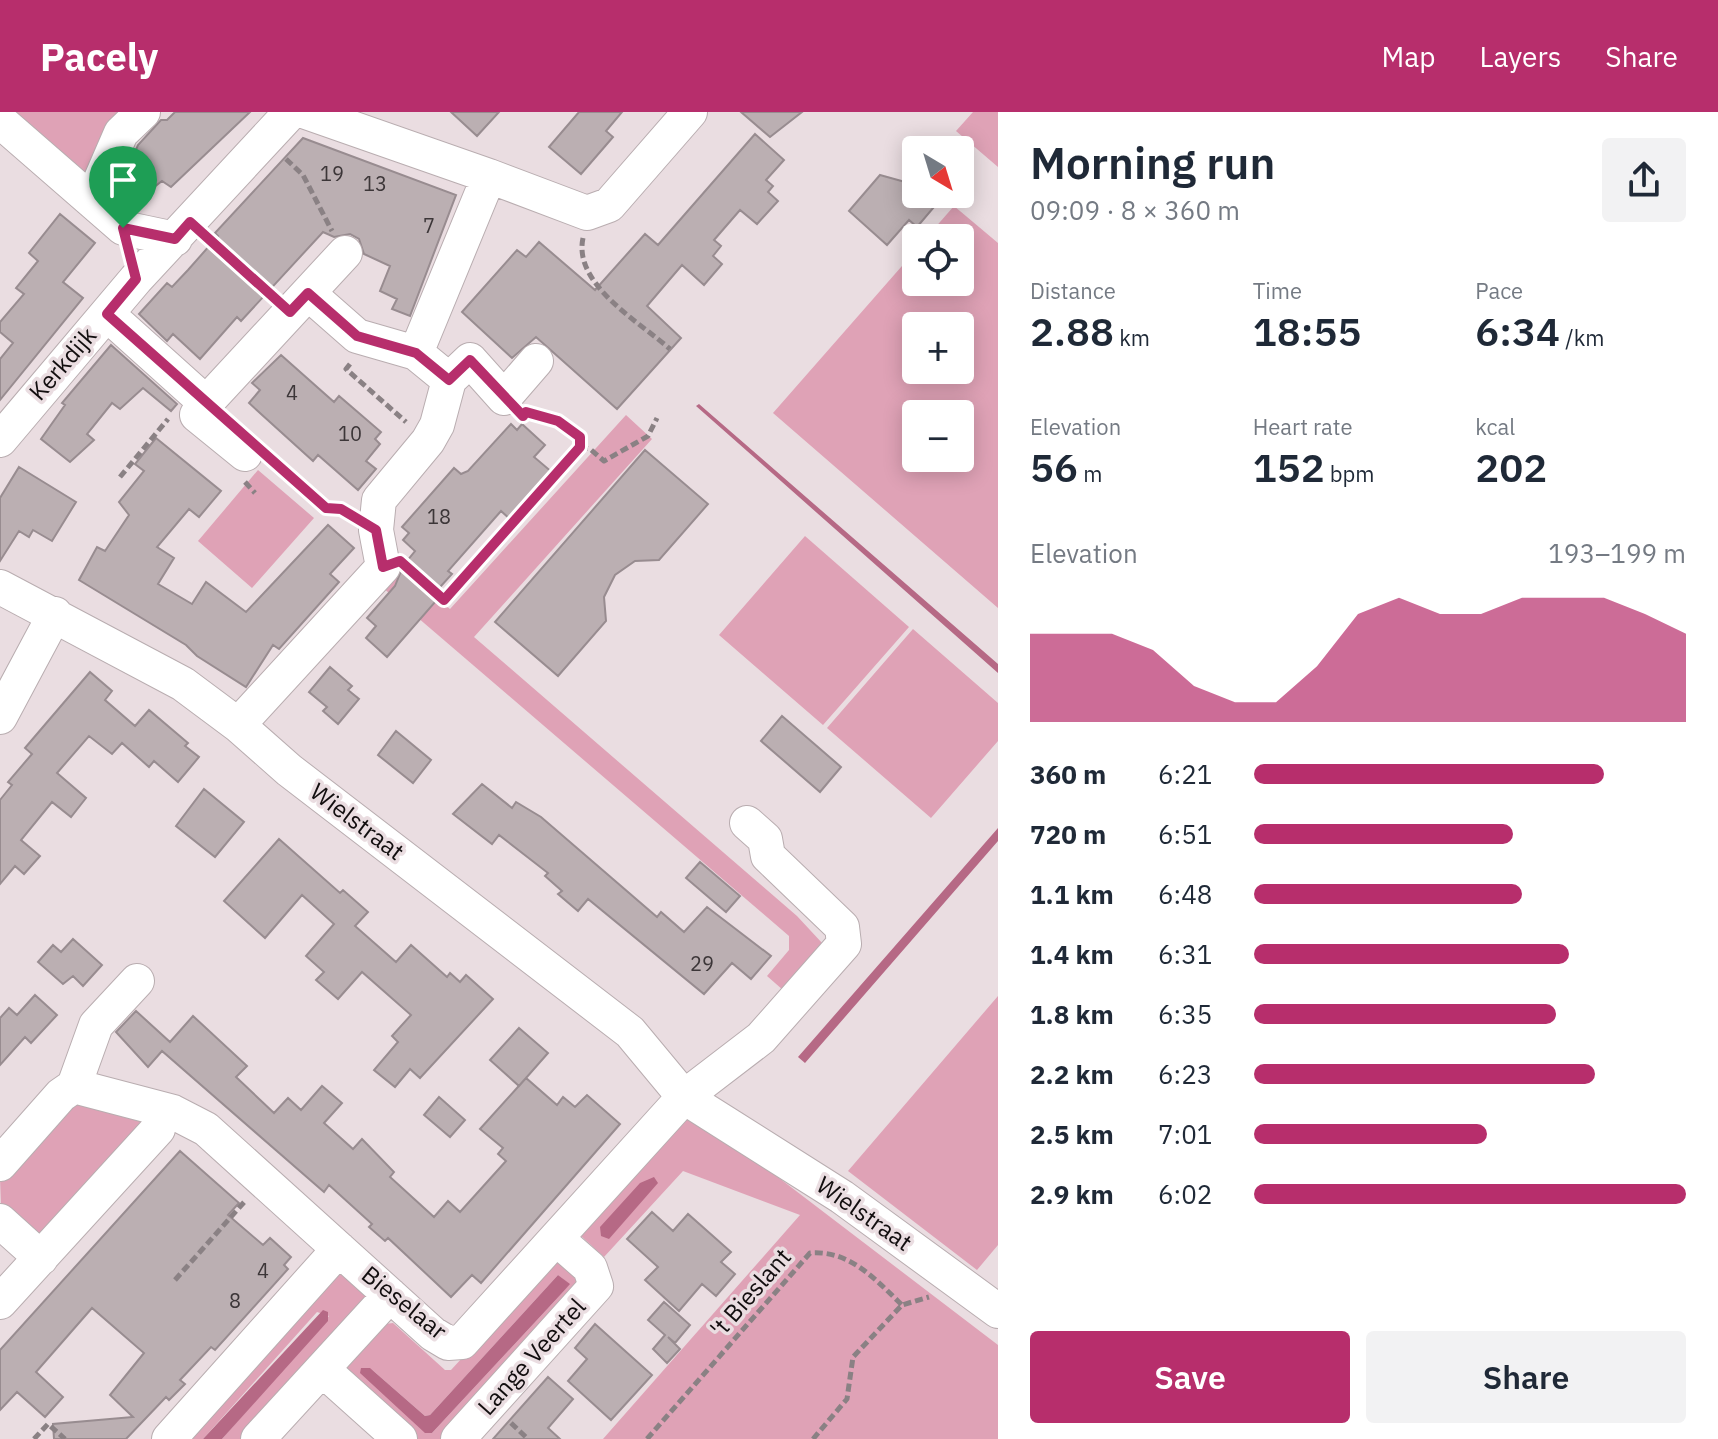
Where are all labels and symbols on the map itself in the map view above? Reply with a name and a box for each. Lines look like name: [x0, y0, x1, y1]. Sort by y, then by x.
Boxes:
north arrow: [902, 136, 974, 208]
pin: [89, 146, 157, 228]
house number: 19: [320, 160, 344, 187]
house number: 13: [363, 170, 387, 197]
house number: 7: [423, 212, 435, 239]
street label: Kerkdijk: [21, 320, 103, 407]
house number: 4: [286, 379, 298, 406]
house number: 10: [338, 420, 362, 447]
house number: 18: [427, 503, 451, 530]
street label: Wielstraat: [304, 775, 411, 867]
house number: 29: [690, 950, 714, 977]
street label: Wielstraat: [810, 1169, 919, 1258]
street label: 't Bieslant: [703, 1241, 798, 1344]
house number: 4: [257, 1257, 269, 1284]
street label: Bieselaar: [355, 1258, 454, 1346]
house number: 8: [229, 1287, 241, 1314]
street label: Lange Veertel: [470, 1291, 592, 1422]

